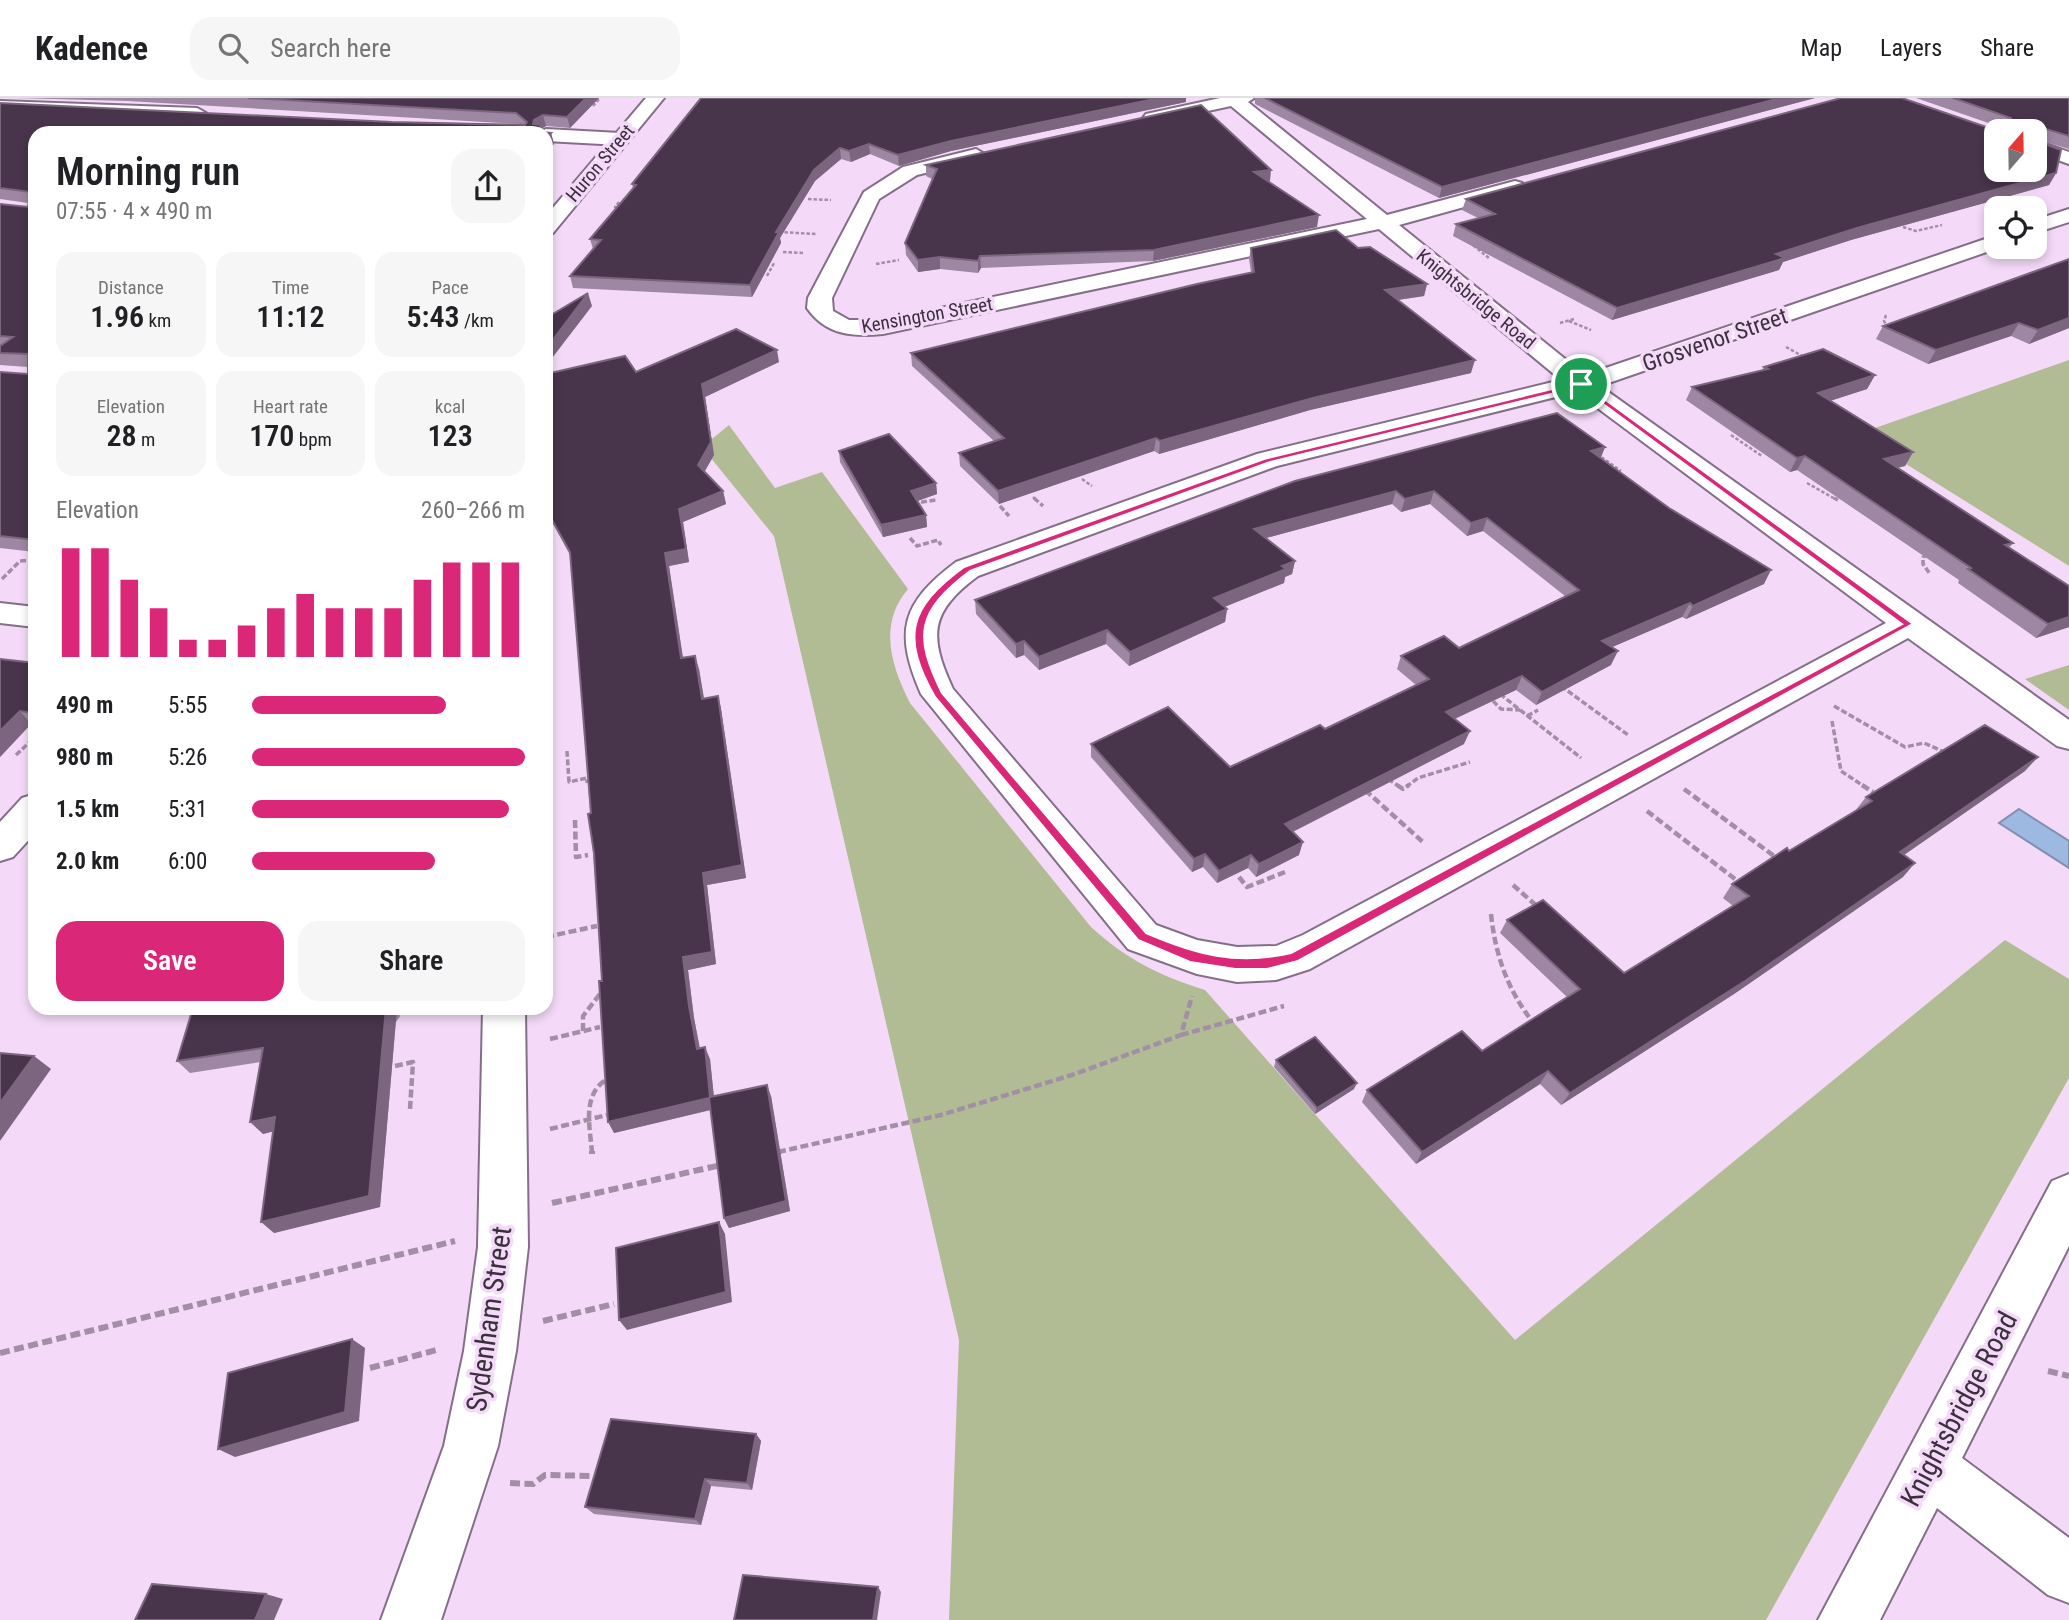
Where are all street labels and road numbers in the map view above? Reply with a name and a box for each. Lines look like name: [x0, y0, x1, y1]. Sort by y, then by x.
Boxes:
street label: Huron Street: [561, 120, 639, 206]
street label: Knightsbridge Road: [1412, 244, 1540, 354]
street label: Kensington Street: [860, 292, 994, 338]
street label: Grosvenor Street: [1639, 303, 1791, 377]
street label: Sydenham Street: [460, 1224, 518, 1414]
street label: Knightsbridge Road: [1894, 1306, 2024, 1512]

